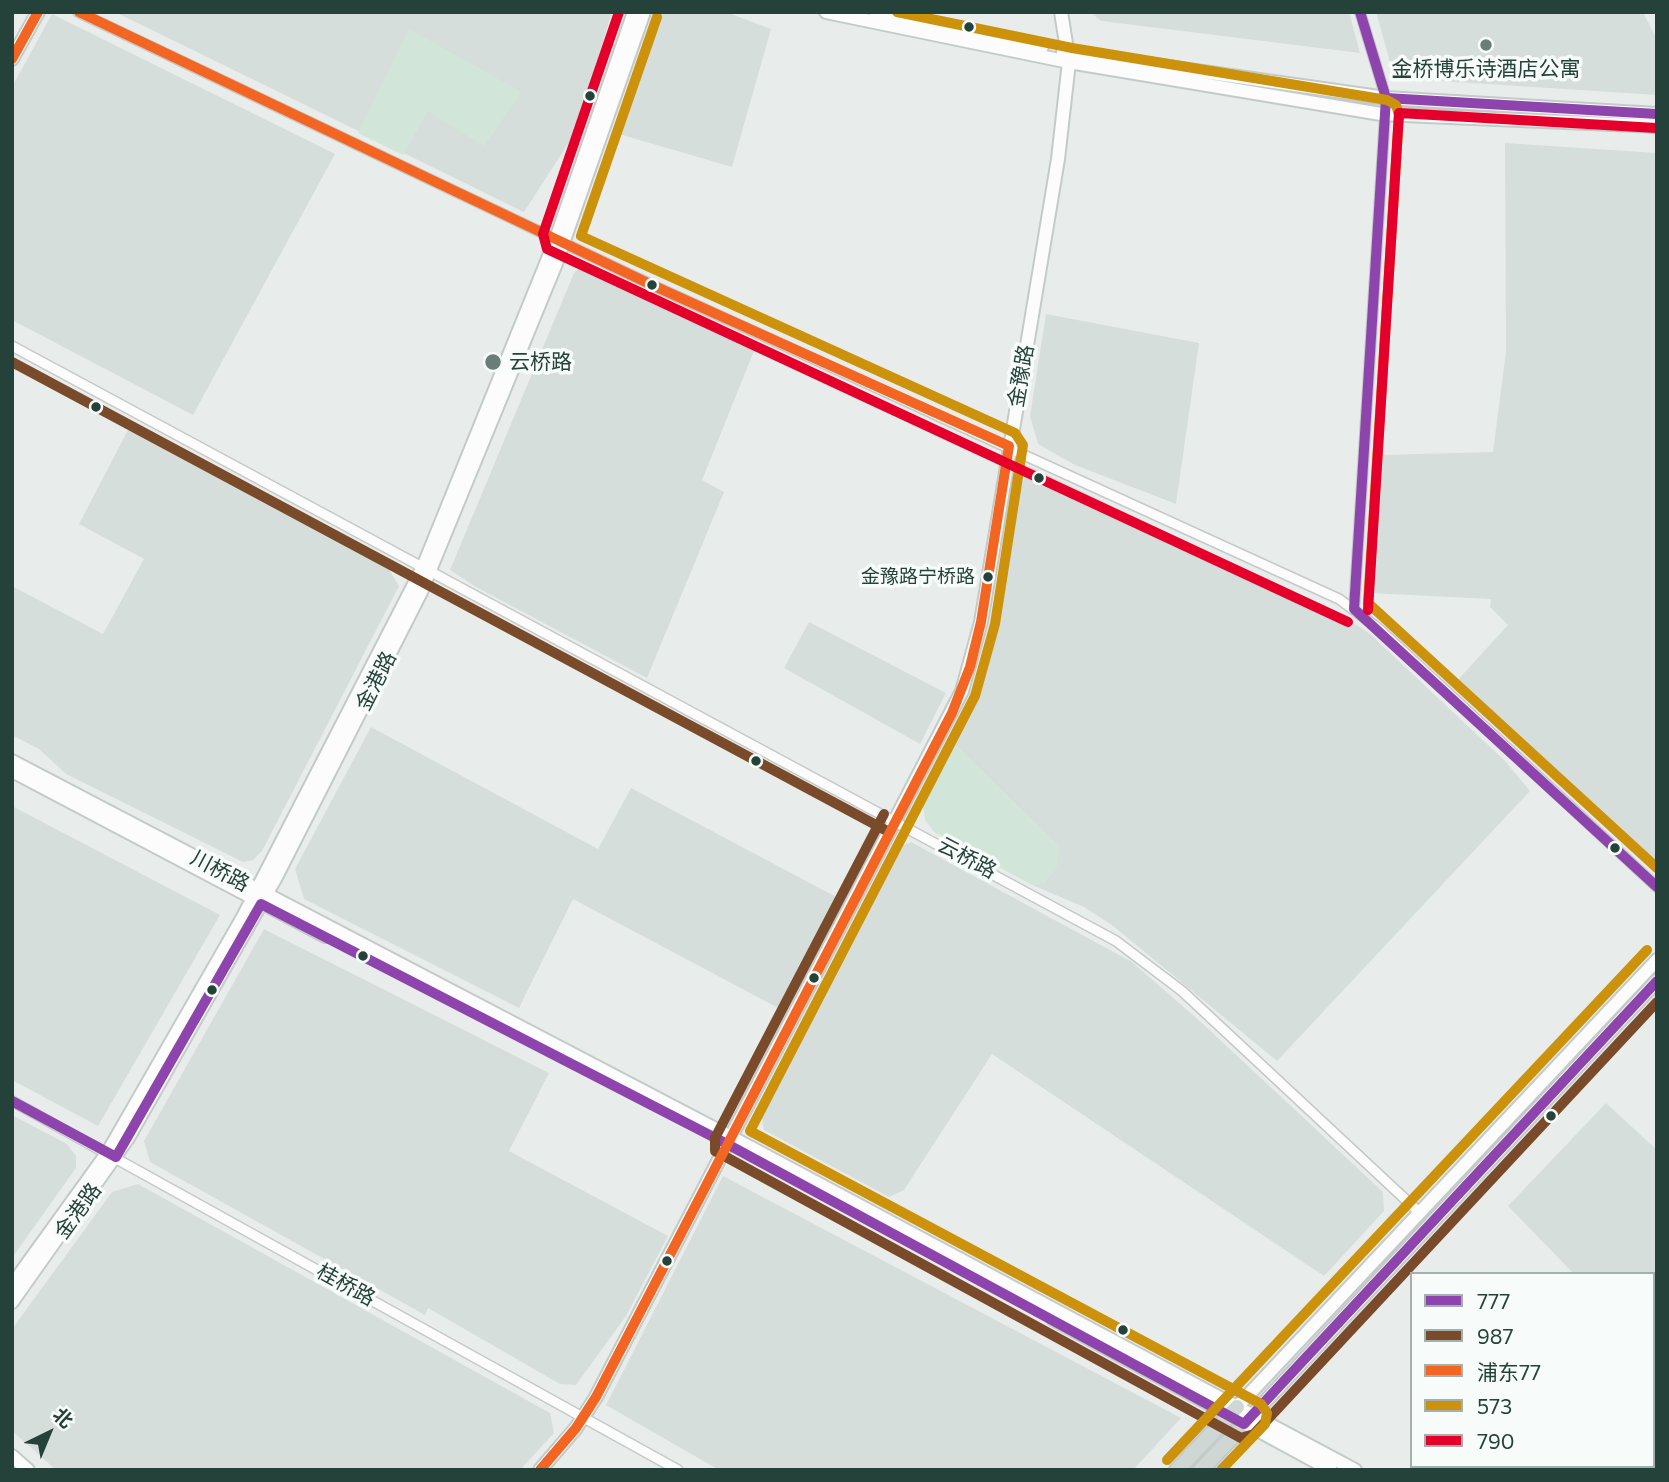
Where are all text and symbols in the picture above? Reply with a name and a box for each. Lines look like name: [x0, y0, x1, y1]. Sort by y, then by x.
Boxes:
unlabelled marker: [962, 20, 976, 34]
marker: 金桥博乐诗酒店公寓: [1478, 37, 1494, 53]
place label: 金桥博乐诗酒店公寓: [1392, 56, 1580, 82]
unlabelled marker: [583, 89, 597, 103]
unlabelled marker: [645, 278, 659, 292]
street label: 金豫路: [1003, 343, 1039, 409]
place label: 云桥路: [509, 349, 572, 375]
marker: 云桥路: [483, 352, 503, 372]
unlabelled marker: [89, 400, 103, 414]
unlabelled marker: [1032, 471, 1046, 485]
place label: 金豫路宁桥路: [861, 566, 975, 588]
marker: 金豫路宁桥路: [981, 570, 995, 584]
street label: 金港路: [350, 647, 402, 715]
unlabelled marker: [749, 754, 763, 768]
street label: 云桥路: [933, 832, 1001, 884]
unlabelled marker: [1608, 841, 1622, 855]
street label: 川桥路: [186, 845, 254, 897]
unlabelled marker: [356, 949, 370, 963]
unlabelled marker: [807, 971, 821, 985]
unlabelled marker: [205, 983, 219, 997]
unlabelled marker: [1544, 1109, 1558, 1123]
street label: 金港路: [49, 1178, 107, 1244]
unlabelled marker: [660, 1254, 674, 1268]
street label: 桂桥路: [312, 1259, 380, 1311]
legend: [1410, 1272, 1655, 1468]
text: 777: [1477, 1288, 1510, 1313]
unlabelled marker: [1116, 1323, 1130, 1337]
text: 987: [1477, 1323, 1514, 1348]
text: 浦东77: [1477, 1359, 1541, 1384]
text: 573: [1477, 1393, 1512, 1418]
north arrow: [14, 1398, 84, 1468]
text: 北: [49, 1402, 78, 1432]
text: 790: [1477, 1428, 1514, 1453]

